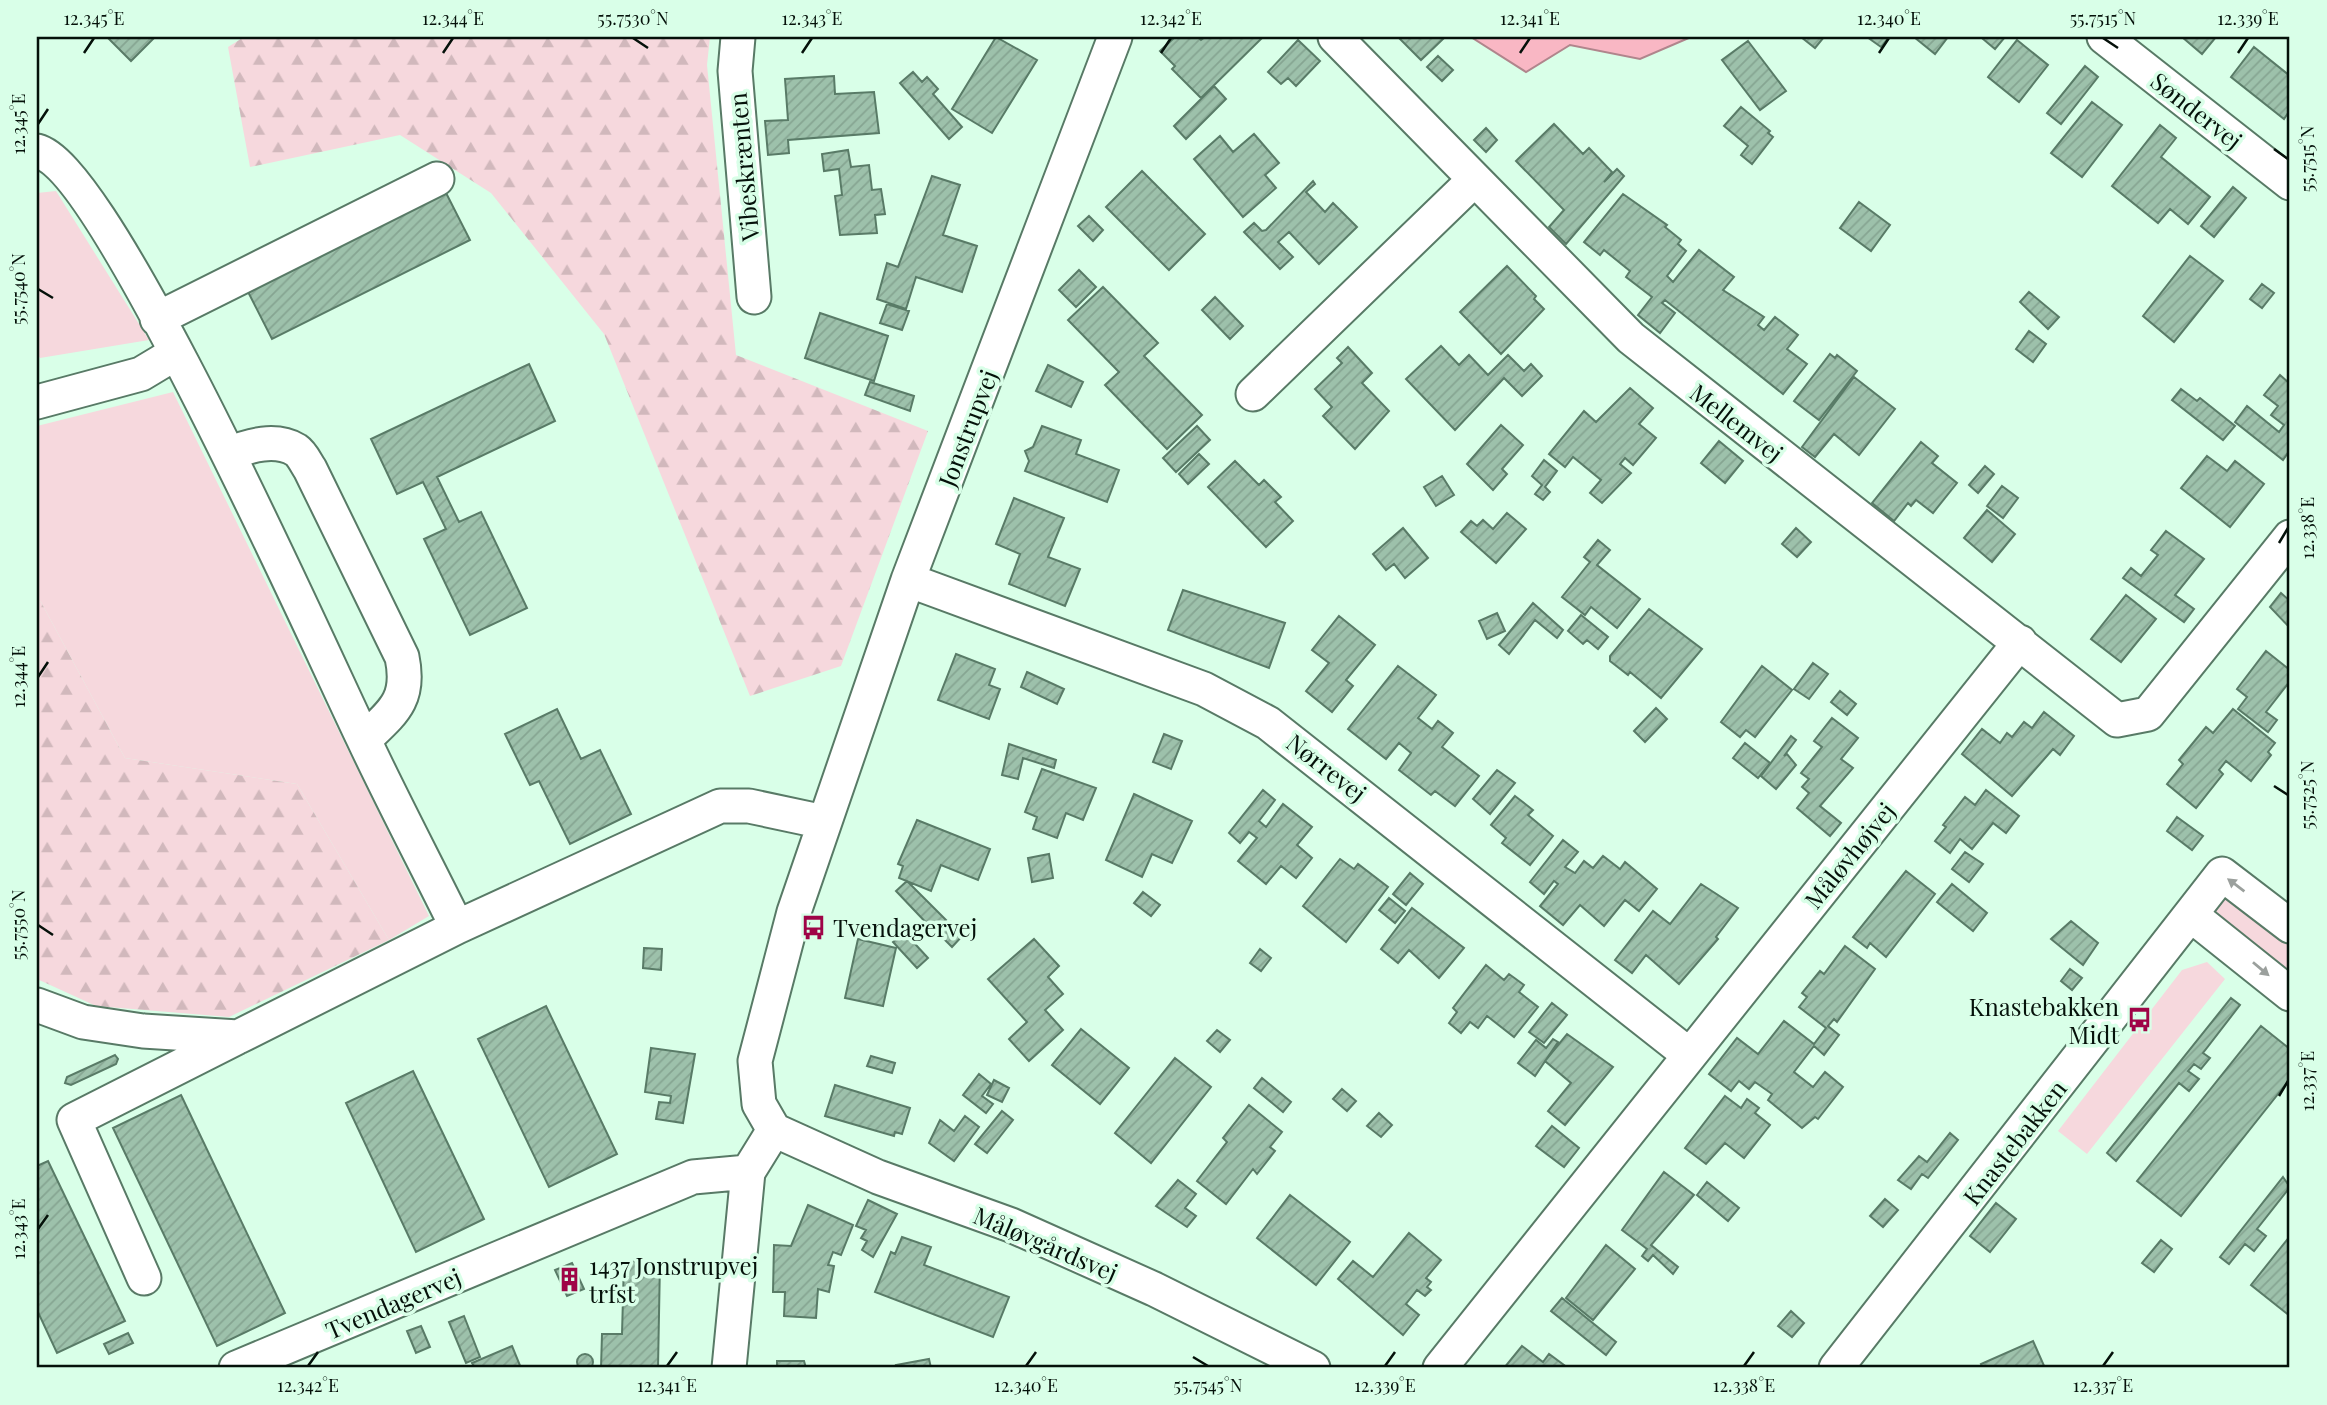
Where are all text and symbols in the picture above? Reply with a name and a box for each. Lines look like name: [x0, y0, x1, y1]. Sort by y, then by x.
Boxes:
text: 12.345°E: [63, 6, 125, 30]
text: 12.344°E: [422, 6, 484, 30]
text: 55.7530°N: [597, 6, 669, 30]
text: 12.343°E: [781, 6, 843, 30]
text: 12.342°E: [1140, 6, 1202, 30]
text: 12.341°E: [1500, 6, 1560, 30]
text: 12.340°E: [1857, 6, 1921, 30]
text: 55.7515°N: [2070, 6, 2137, 30]
text: 12.339°E: [2217, 6, 2279, 30]
street label: Søndervej: [2145, 64, 2249, 156]
street label: Vibeskrænten: [721, 91, 766, 244]
text: 12.345°E: [6, 93, 30, 155]
text: 55.7515°N: [2295, 125, 2319, 192]
text: 55.7540°N: [6, 253, 30, 325]
street label: Jonstrupvej: [930, 365, 1004, 492]
street label: Mellemvej: [1684, 376, 1790, 468]
text: 12.338°E: [2295, 497, 2319, 559]
text: 12.344°E: [6, 646, 30, 708]
street label: Nørrevej: [1281, 726, 1373, 808]
text: 55.7525°N: [2295, 760, 2319, 829]
street label: Måløvhøjvej: [1797, 795, 1901, 915]
one-way arrow: [2227, 878, 2245, 892]
text: 55.7550°N: [6, 889, 30, 960]
place label: Tvendagervej: [833, 911, 977, 943]
bus stop icon: Tvendagervej: [799, 913, 827, 941]
one-way arrow: [2252, 961, 2269, 976]
place label: Knastebakken Midt: [1969, 990, 2119, 1050]
bus stop icon: Knastebakken Midt: [2125, 1006, 2153, 1034]
text: 12.337°E: [2295, 1051, 2319, 1111]
street label: Knastebakken: [1955, 1073, 2073, 1211]
text: 12.343°E: [6, 1198, 30, 1260]
street label: Måløvgårdsvej: [969, 1198, 1123, 1288]
place label: 1437 Jonstrupvej trfst: [589, 1249, 758, 1309]
street label: Tvendagervej: [320, 1260, 466, 1346]
building icon: 1437 Jonstrupvej trfst: [555, 1265, 583, 1293]
text: 12.342°E: [277, 1373, 339, 1397]
text: 12.341°E: [637, 1373, 697, 1397]
text: 12.340°E: [994, 1373, 1058, 1397]
text: 55.7545°N: [1173, 1373, 1243, 1397]
text: 12.339°E: [1354, 1373, 1416, 1397]
text: 12.338°E: [1713, 1373, 1775, 1397]
text: 12.337°E: [2073, 1373, 2133, 1397]

